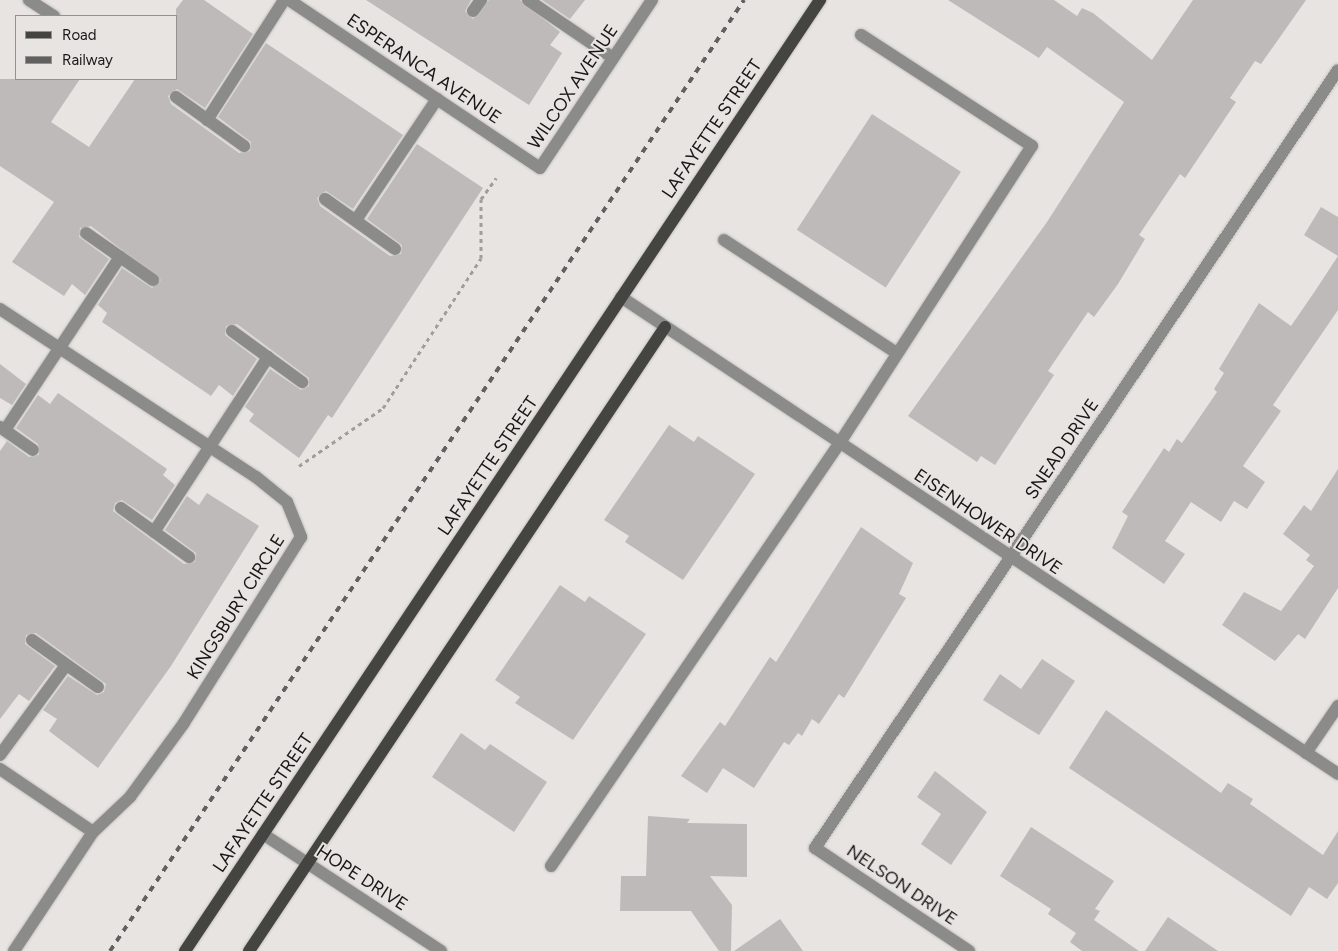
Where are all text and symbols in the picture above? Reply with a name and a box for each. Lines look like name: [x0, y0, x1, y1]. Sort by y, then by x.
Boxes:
street label: ESPERANCA AVENUE: [343, 9, 505, 129]
legend: [15, 15, 178, 80]
street label: WILCOX AVENUE: [523, 21, 623, 153]
text: Road: [62, 26, 97, 44]
text: Railway: [62, 51, 113, 69]
street label: LAFAYETTE STREET: [657, 55, 767, 203]
street label: LAFAYETTE STREET: [433, 392, 543, 540]
street label: SNEAD DRIVE: [1021, 395, 1103, 503]
street label: EISENHOWER DRIVE: [910, 464, 1066, 580]
street label: KINGSBURY CIRCLE: [183, 530, 289, 684]
street label: LAFAYETTE STREET: [208, 729, 318, 877]
street label: HOPE DRIVE: [312, 840, 412, 916]
street label: NELSON DRIVE: [842, 840, 962, 930]

